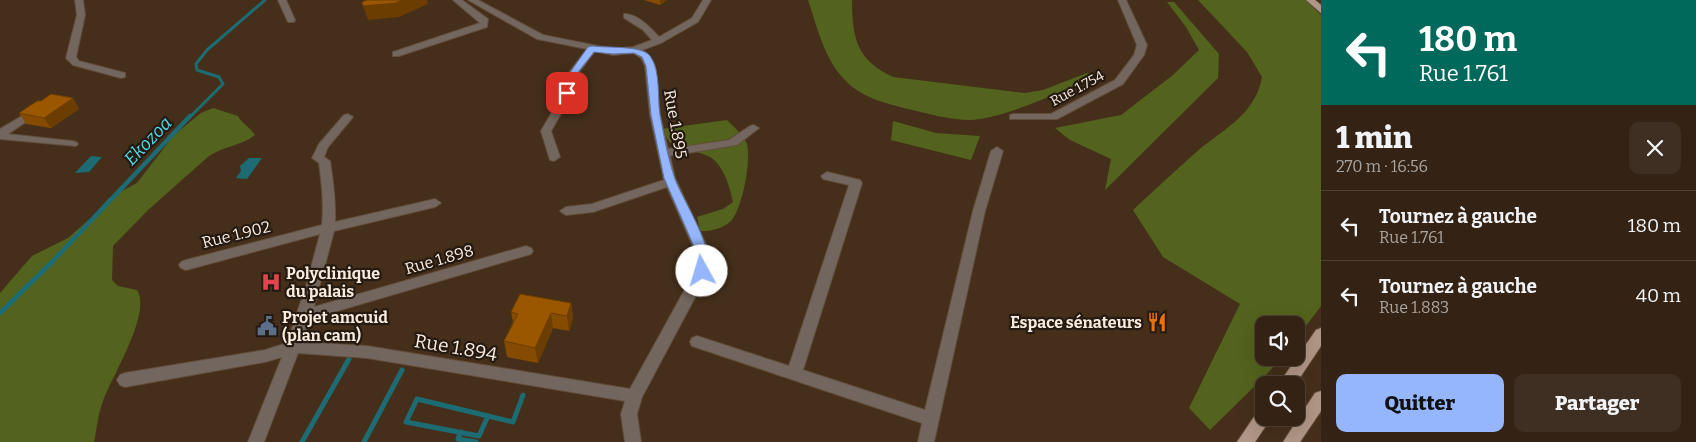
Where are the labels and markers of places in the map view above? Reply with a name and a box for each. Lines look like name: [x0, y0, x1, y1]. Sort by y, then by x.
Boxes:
pin: [546, 72, 588, 114]
place label: Polyclinique du palais: [286, 264, 380, 301]
hospital icon: Polyclinique du palais: [260, 271, 282, 293]
place label: Projet amcuid (plan cam): [282, 308, 388, 345]
restaurant icon: Espace sénateurs: [1146, 311, 1168, 333]
place label: Espace sénateurs: [1010, 313, 1142, 332]
public building icon: Projet amcuid (plan cam): [256, 315, 278, 337]

